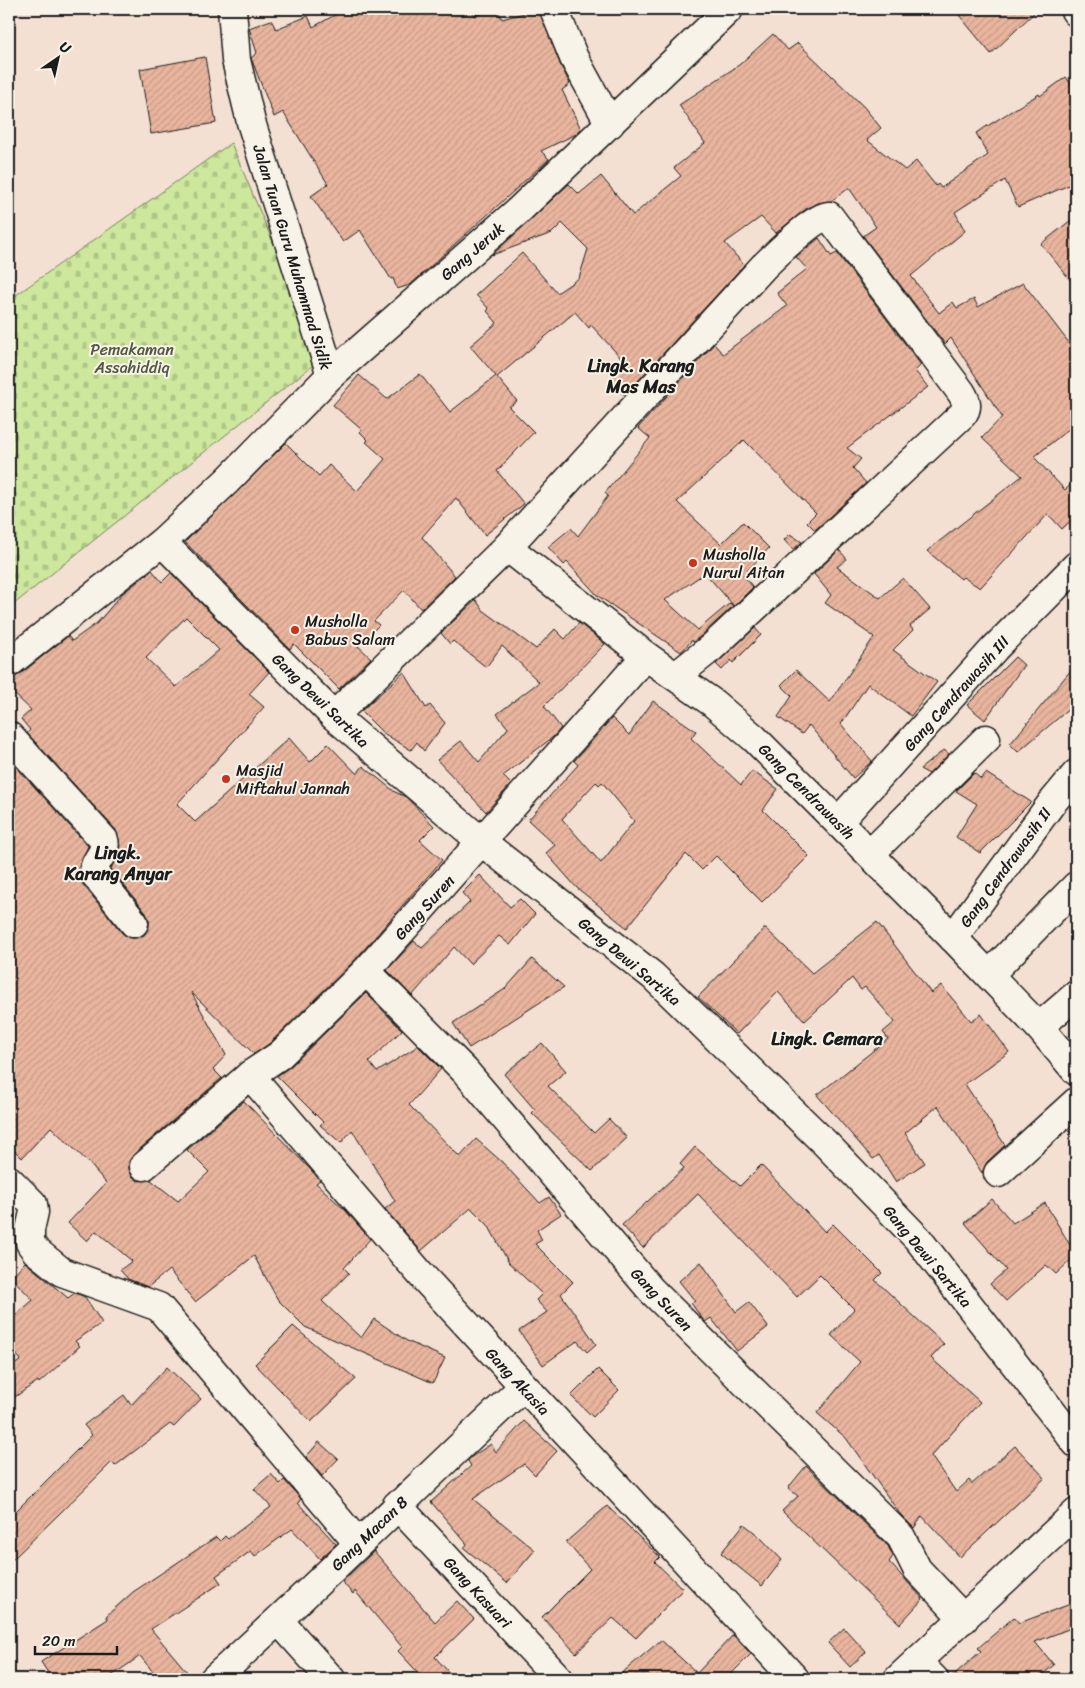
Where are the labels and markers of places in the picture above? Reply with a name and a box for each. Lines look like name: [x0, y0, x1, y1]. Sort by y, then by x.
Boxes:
place label: Musholla Nurul Aitan: [703, 540, 785, 587]
marker: Musholla Nurul Aitan: [687, 557, 699, 569]
place label: Musholla Babus Salam: [305, 607, 395, 654]
marker: Musholla Babus Salam: [289, 624, 301, 636]
place label: Masjid Miftahul Jannah: [236, 756, 350, 803]
marker: Masjid Miftahul Jannah: [220, 773, 232, 785]

